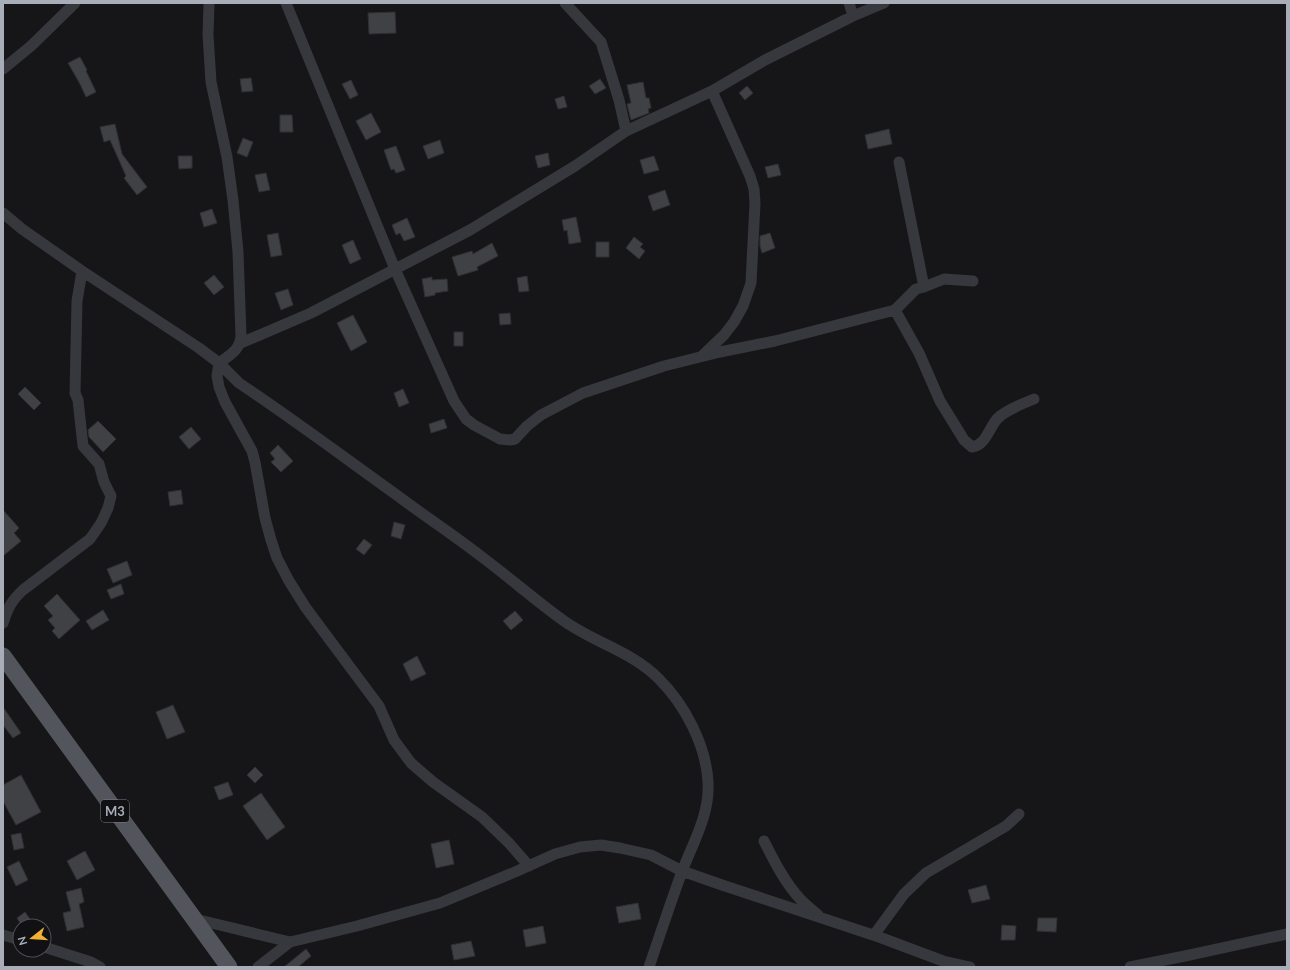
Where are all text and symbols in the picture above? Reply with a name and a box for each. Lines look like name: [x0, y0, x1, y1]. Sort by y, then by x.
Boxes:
road number: M3: [101, 800, 129, 822]
north arrow: [12, 918, 52, 958]
text: N: [15, 935, 29, 947]

